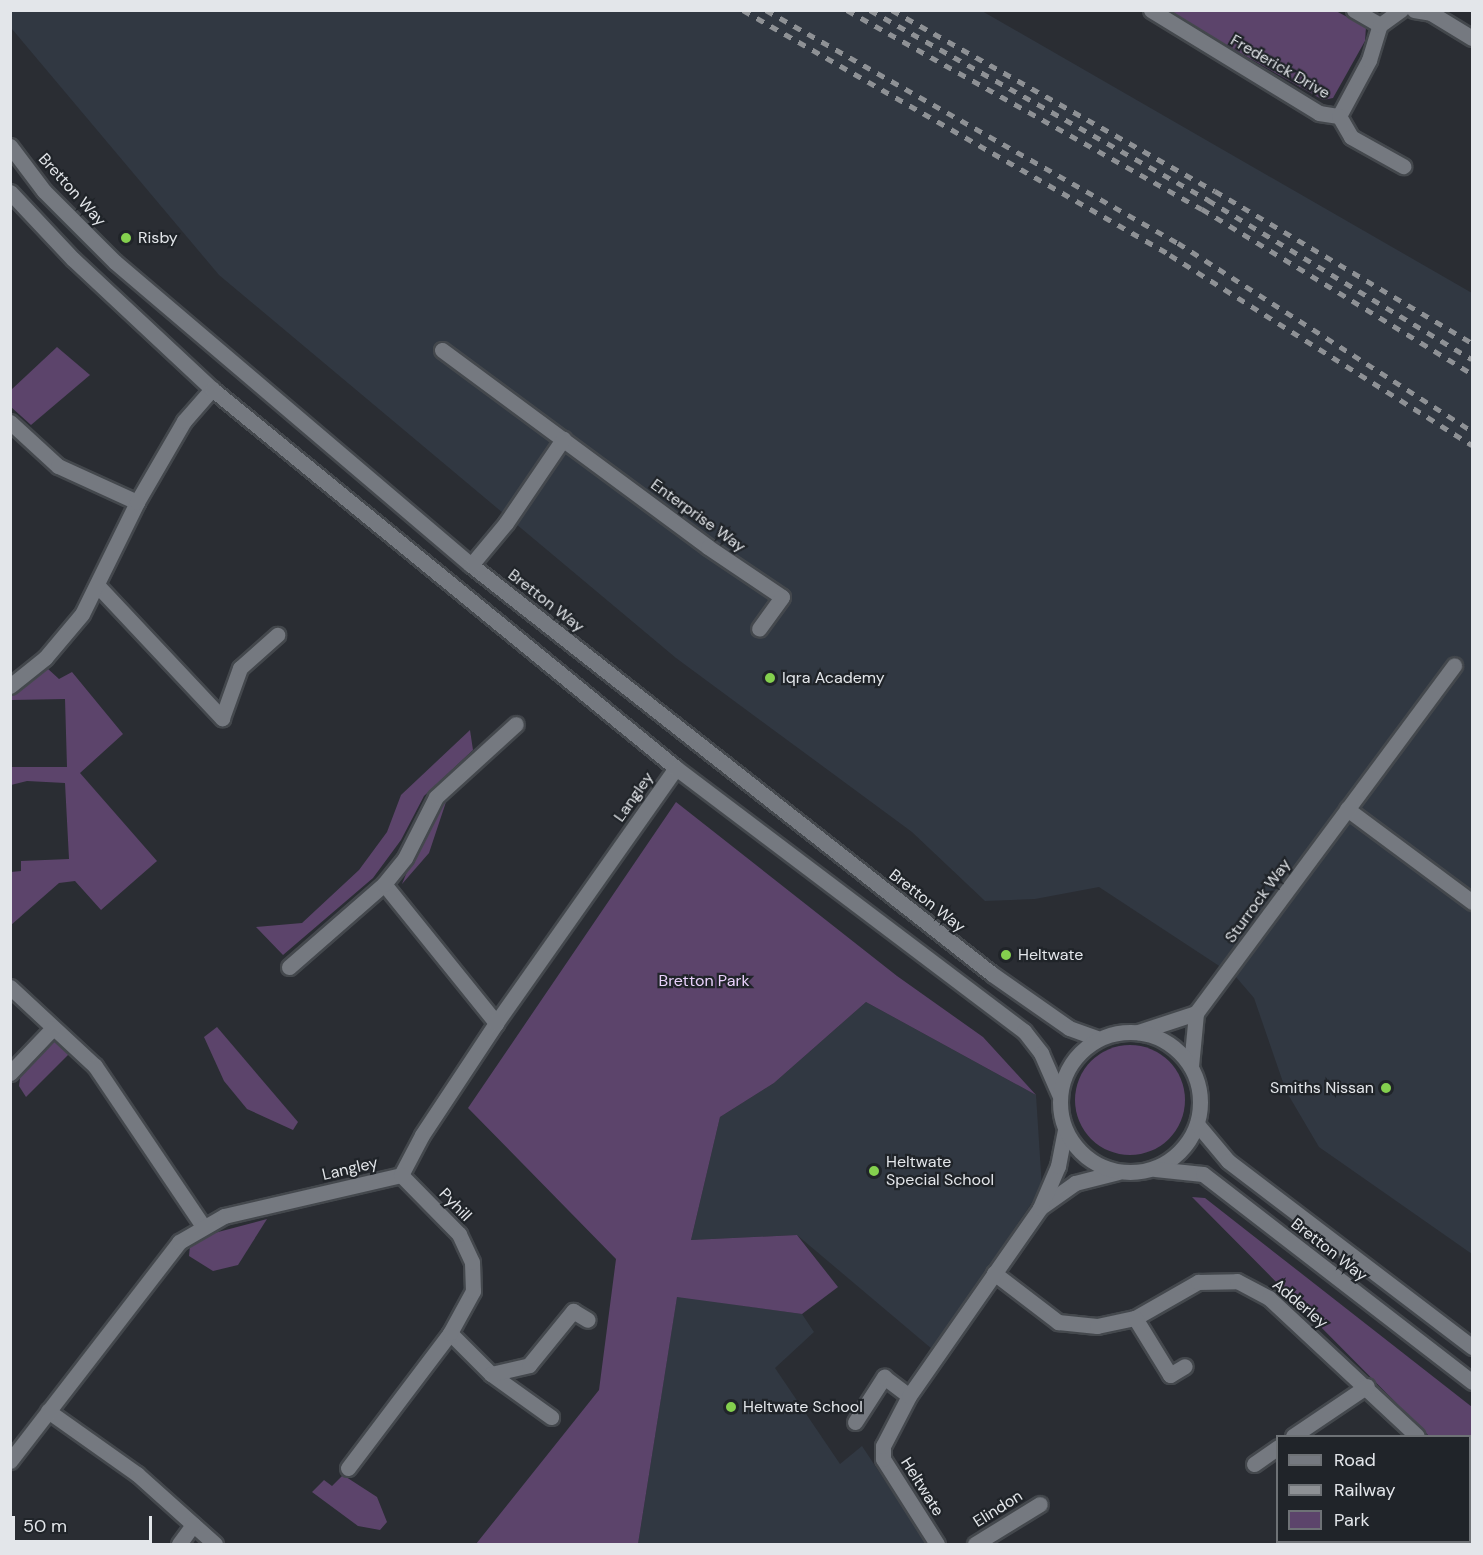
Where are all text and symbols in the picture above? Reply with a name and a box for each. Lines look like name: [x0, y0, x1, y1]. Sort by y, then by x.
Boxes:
street label: Frederick Drive: [1227, 31, 1333, 103]
street label: Bretton Way: [34, 150, 110, 230]
place label: Risby: [138, 228, 178, 248]
marker: Risby: [119, 231, 133, 245]
street label: Enterprise Way: [647, 475, 749, 557]
street label: Bretton Way: [504, 565, 588, 637]
place label: Iqra Academy: [782, 668, 885, 688]
marker: Iqra Academy: [763, 671, 777, 685]
street label: Langley: [610, 768, 658, 826]
street label: Sturrock Way: [1221, 855, 1295, 947]
street label: Bretton Way: [885, 865, 969, 937]
place label: Heltwate: [1018, 945, 1083, 965]
marker: Heltwate: [999, 948, 1013, 962]
park label: Bretton Park: [659, 971, 749, 991]
place label: Smiths Nissan: [1270, 1078, 1374, 1098]
marker: Smiths Nissan: [1379, 1081, 1393, 1095]
place label: Heltwate Special School: [886, 1152, 994, 1190]
street label: Langley: [320, 1153, 380, 1185]
marker: Heltwate Special School: [867, 1164, 881, 1178]
street label: Pyhill: [435, 1185, 475, 1225]
street label: Bretton Way: [1287, 1214, 1371, 1286]
street label: Adderley: [1268, 1275, 1332, 1333]
place label: Heltwate School: [743, 1397, 863, 1417]
marker: Heltwate School: [724, 1400, 738, 1414]
legend: [1276, 1435, 1471, 1543]
text: Road: [1334, 1448, 1376, 1472]
street label: Heltwate: [897, 1454, 947, 1520]
text: Railway: [1334, 1478, 1396, 1502]
street label: Elindon: [970, 1486, 1026, 1532]
scale bar: [15, 1504, 154, 1542]
text: Park: [1334, 1508, 1370, 1532]
text: 50 m: [23, 1514, 67, 1538]

